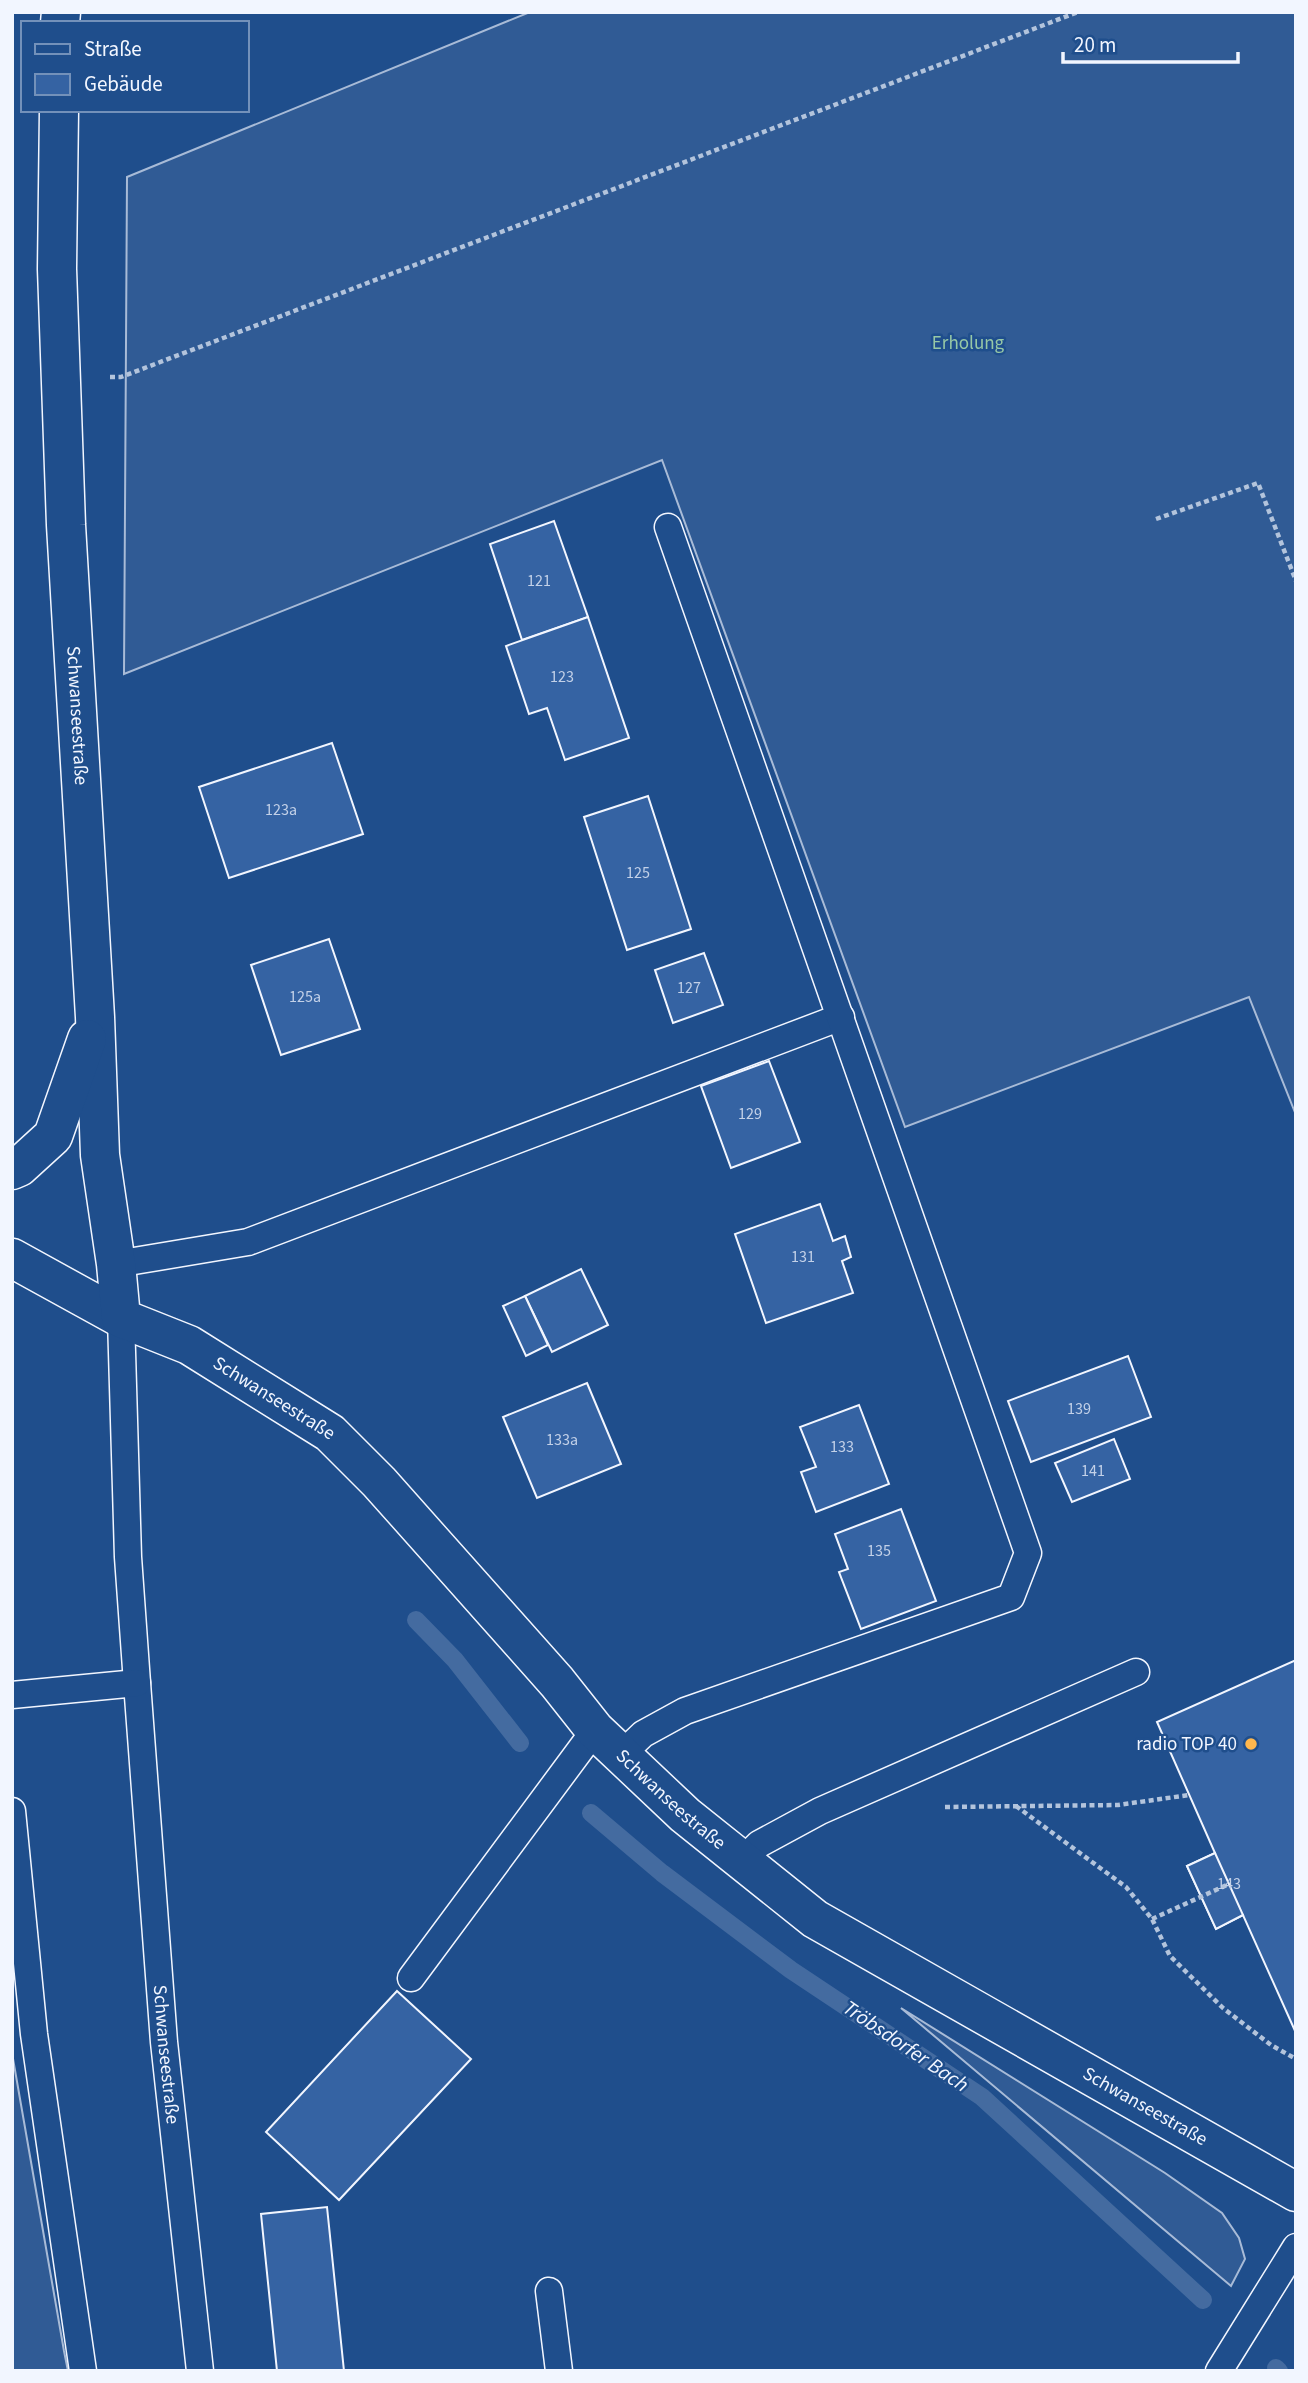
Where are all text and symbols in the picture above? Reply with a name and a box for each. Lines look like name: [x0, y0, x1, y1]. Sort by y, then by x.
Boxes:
legend: [21, 21, 248, 112]
scale bar: [1063, 21, 1238, 65]
text: 20 m: [1074, 30, 1116, 60]
text: Straße: [84, 34, 142, 64]
text: Gebäude: [84, 69, 163, 99]
park label: Erholung: [932, 330, 1005, 357]
house number: 121: [527, 570, 551, 592]
street label: Schwanseestraße: [60, 645, 95, 786]
house number: 123: [550, 666, 574, 688]
house number: 123a: [265, 799, 297, 821]
house number: 125: [626, 862, 650, 884]
house number: 127: [677, 977, 701, 999]
house number: 125a: [289, 986, 321, 1008]
house number: 129: [738, 1103, 762, 1125]
house number: 131: [791, 1246, 815, 1268]
street label: Schwanseestraße: [208, 1350, 340, 1447]
house number: 139: [1067, 1398, 1091, 1420]
house number: 133a: [546, 1429, 578, 1451]
house number: 133: [830, 1436, 854, 1458]
house number: 141: [1081, 1460, 1105, 1482]
house number: 135: [867, 1540, 891, 1562]
place label: radio TOP 40: [1136, 1731, 1237, 1758]
marker: radio TOP 40: [1243, 1736, 1259, 1752]
street label: Schwanseestraße: [610, 1743, 732, 1856]
house number: 143: [1217, 1873, 1241, 1895]
street label: Schwanseestraße: [146, 1984, 186, 2125]
water label: Tröbsdorfer Bach: [837, 1993, 975, 2099]
street label: Schwanseestraße: [1078, 2060, 1213, 2153]

